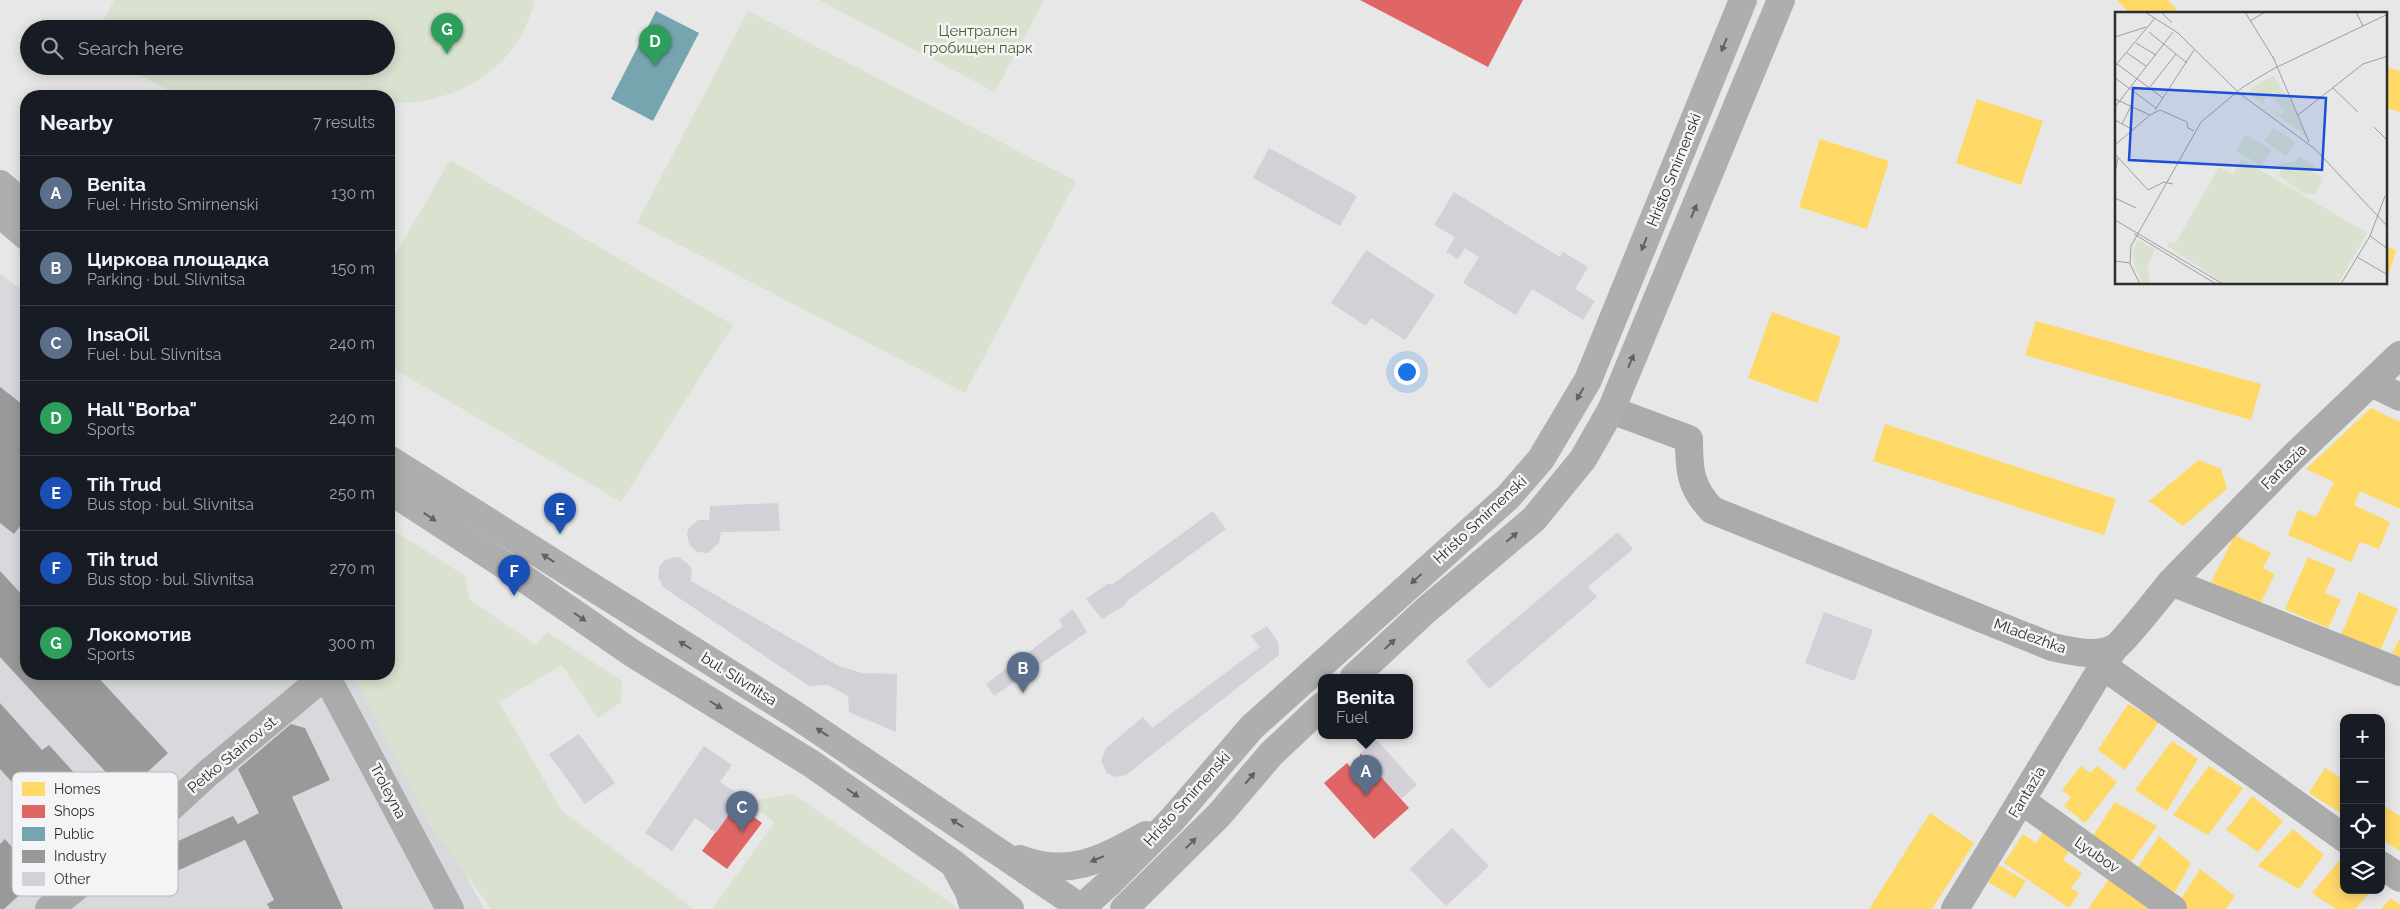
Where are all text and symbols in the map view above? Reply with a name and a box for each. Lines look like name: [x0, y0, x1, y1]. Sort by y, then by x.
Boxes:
inset map: [2115, 12, 2388, 285]
pin: G: [431, 13, 463, 54]
search box: [20, 20, 395, 75]
park label: Централен гробищен парк: [923, 22, 1033, 57]
pin: D: [639, 25, 671, 66]
icon: search: [38, 34, 66, 62]
text: Search here: [78, 37, 184, 59]
one-way arrow: [1720, 38, 1728, 52]
text: Nearby: [40, 110, 113, 135]
street label: Hristo Smirnenski: [1643, 111, 1705, 229]
text: 7 results: [313, 113, 375, 132]
text: Benita: [87, 173, 146, 195]
text: A: [51, 184, 61, 203]
text: 130 m: [331, 184, 375, 203]
text: Fuel · Hristo Smirnenski: [87, 195, 259, 214]
one-way arrow: [1690, 204, 1698, 218]
one-way arrow: [1639, 237, 1647, 252]
text: Циркова площадка: [87, 248, 269, 270]
text: B: [51, 259, 61, 278]
text: 150 m: [331, 259, 375, 278]
text: Parking · bul. Slivnitsa: [87, 270, 245, 289]
text: InsaOil: [87, 323, 149, 345]
text: C: [51, 334, 61, 353]
text: 240 m: [329, 334, 375, 353]
text: Fuel · bul. Slivnitsa: [87, 345, 221, 364]
one-way arrow: [1628, 354, 1636, 369]
your location: [1394, 359, 1420, 385]
one-way arrow: [1576, 386, 1584, 401]
text: Hall "Borba": [87, 398, 197, 420]
text: D: [50, 409, 62, 428]
text: 240 m: [329, 409, 375, 428]
text: Sports: [87, 420, 135, 439]
street label: Fantazia: [2258, 441, 2310, 493]
street label: Hristo Smirnenski: [1430, 472, 1530, 568]
text: Tih Trud: [87, 473, 161, 495]
text: E: [51, 484, 61, 503]
text: 250 m: [329, 484, 375, 503]
pin: E: [544, 493, 576, 534]
text: Bus stop · bul. Slivnitsa: [87, 495, 254, 514]
one-way arrow: [423, 512, 436, 522]
one-way arrow: [1506, 532, 1519, 543]
text: Tih trud: [87, 548, 158, 570]
one-way arrow: [541, 553, 554, 563]
pin: F: [498, 555, 530, 596]
text: F: [51, 559, 61, 578]
text: 270 m: [330, 559, 375, 578]
text: Bus stop · bul. Slivnitsa: [87, 570, 254, 589]
one-way arrow: [1410, 573, 1422, 585]
one-way arrow: [573, 612, 586, 621]
street label: Mladezhka: [1991, 615, 2069, 657]
text: Локомотив: [87, 623, 192, 645]
text: G: [50, 634, 62, 653]
text: 300 m: [328, 634, 375, 653]
one-way arrow: [1383, 638, 1395, 650]
one-way arrow: [678, 640, 692, 650]
text: Sports: [87, 645, 135, 664]
street label: bul. Slivnitsa: [698, 649, 780, 709]
pin: B: [1007, 652, 1039, 693]
popup: [1318, 674, 1413, 739]
text: Benita: [1336, 686, 1395, 708]
one-way arrow: [709, 700, 723, 709]
text: Fuel: [1336, 708, 1368, 727]
street label: Petko Stainov st.: [184, 711, 282, 797]
map controls: [2340, 714, 2385, 894]
button: +: [2340, 714, 2385, 759]
one-way arrow: [815, 728, 829, 737]
street label: Hristo Smirnenski: [1140, 748, 1234, 850]
pin: A: [1350, 755, 1382, 796]
button: −: [2340, 759, 2385, 804]
street label: Troleyna: [366, 761, 410, 821]
street label: Fantazia: [2005, 763, 2049, 821]
legend: [12, 772, 178, 896]
one-way arrow: [1244, 773, 1256, 785]
text: Homes: [54, 781, 101, 797]
one-way arrow: [846, 788, 859, 798]
pin: C: [726, 791, 758, 832]
text: Shops: [54, 803, 95, 819]
button: locate: [2340, 804, 2385, 849]
one-way arrow: [950, 818, 964, 828]
text: Public: [54, 826, 95, 842]
street label: Lyubov: [2071, 833, 2123, 877]
one-way arrow: [1185, 837, 1197, 849]
text: Industry: [54, 848, 107, 864]
button: layers: [2340, 849, 2385, 894]
one-way arrow: [1090, 856, 1104, 864]
text: Other: [54, 871, 91, 887]

